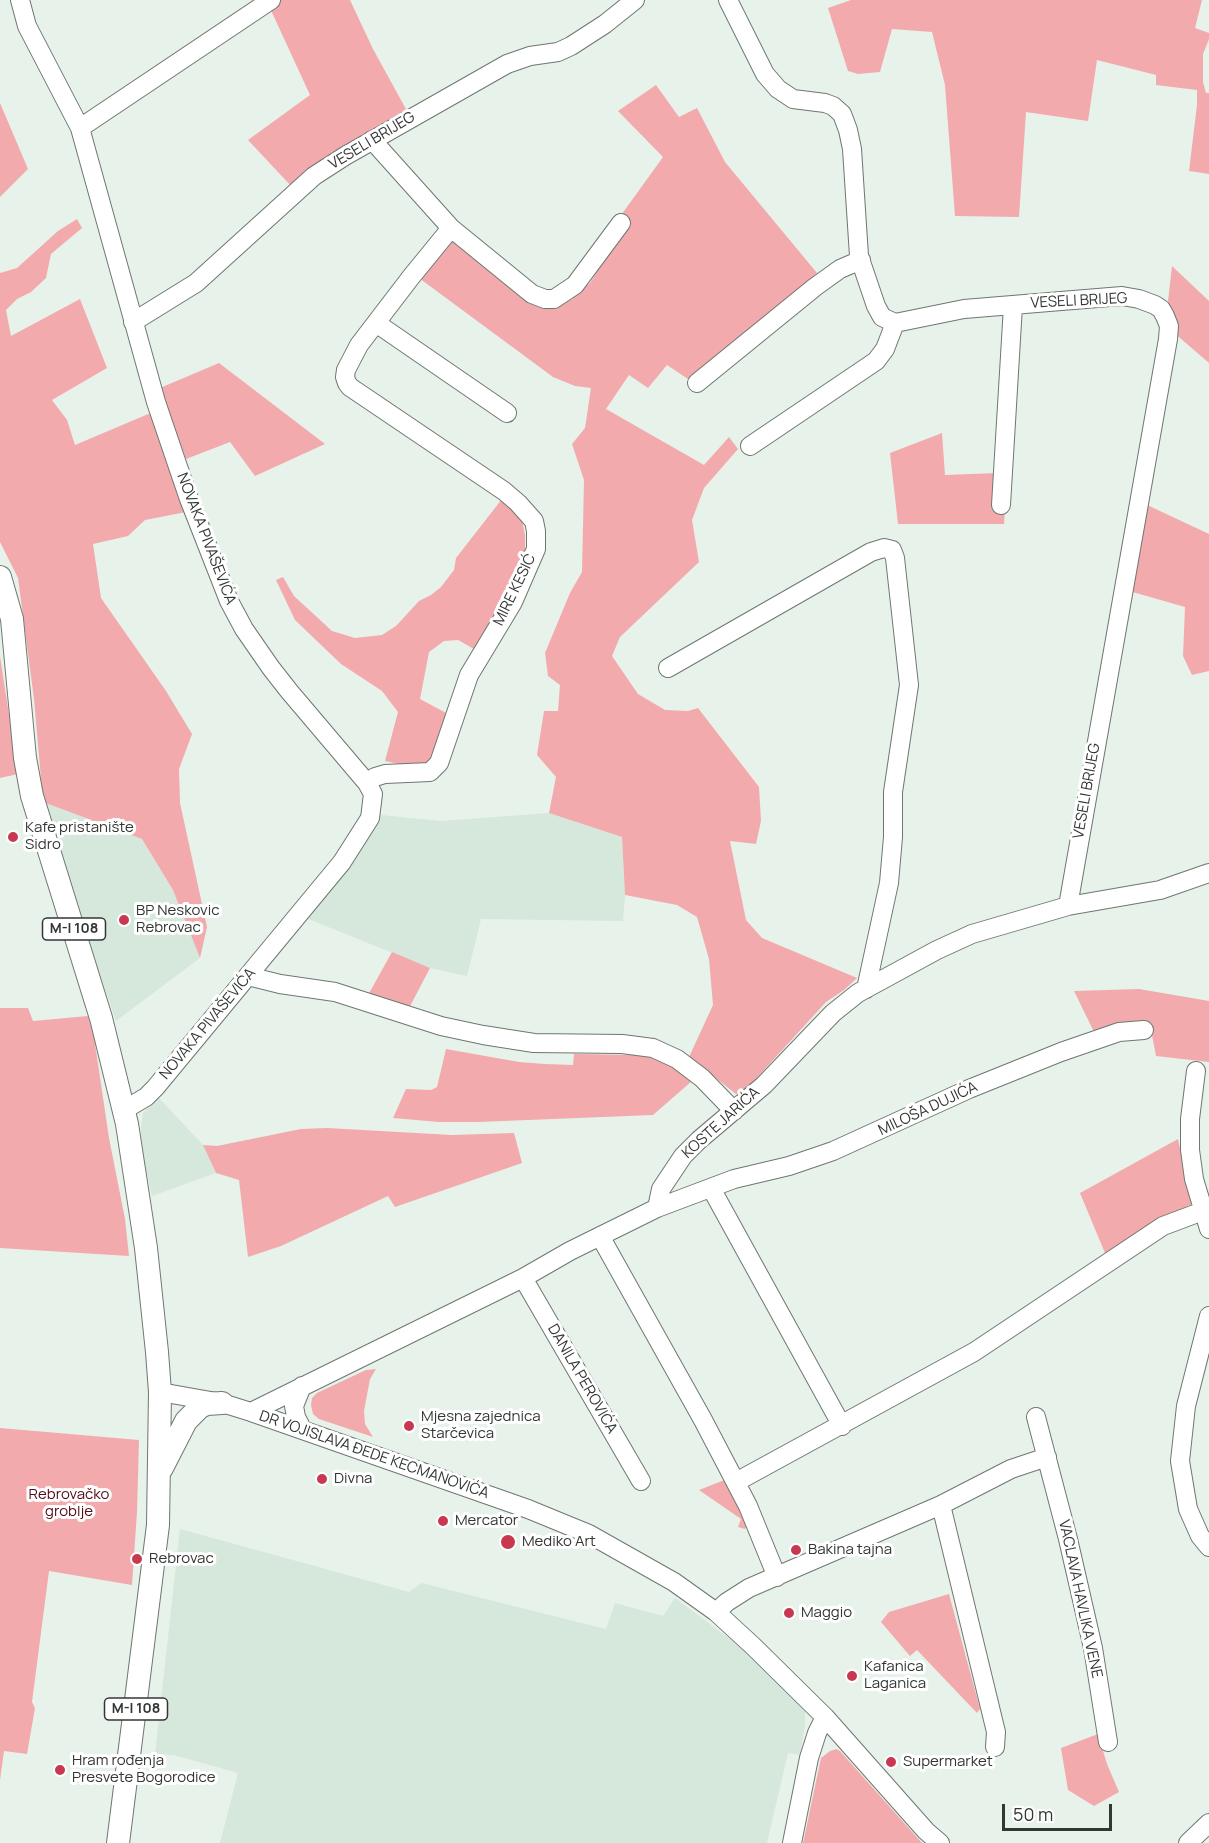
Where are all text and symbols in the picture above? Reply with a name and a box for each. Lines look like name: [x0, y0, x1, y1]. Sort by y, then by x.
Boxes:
street label: VESELI BRIJEG: [326, 108, 418, 174]
street label: VESELI BRIJEG: [1030, 289, 1128, 313]
street label: NOVAKA PIVAŠEVIĆA: [173, 471, 239, 607]
street label: MIRE KESIĆ: [490, 551, 540, 629]
street label: VESELI BRIJEG: [1070, 742, 1104, 840]
place label: Kafe pristanište Sidro: [25, 819, 134, 854]
marker: Kafe pristanište Sidro: [6, 830, 20, 844]
place label: BP Neskovic Rebrovac: [136, 902, 219, 937]
marker: BP Neskovic Rebrovac: [117, 913, 131, 927]
road number: M-I 108: [42, 918, 106, 940]
street label: NOVAKA PIVAŠEVIĆA: [156, 965, 260, 1083]
street label: MILOŠA DUJIĆA: [876, 1078, 980, 1140]
street label: KOSTE JARIĆA: [679, 1084, 763, 1162]
street label: DANILA PEROVIĆA: [543, 1321, 621, 1437]
street label: DR VOJISLAVA ĐEDE KECMANOVIĆA: [257, 1407, 491, 1503]
place label: Mjesna zajednica Starčevica: [421, 1408, 540, 1443]
marker: Mjesna zajednica Starčevica: [402, 1419, 416, 1433]
place label: Divna: [334, 1470, 372, 1488]
marker: Divna: [315, 1472, 329, 1486]
park label: Rebrovačko groblje: [29, 1486, 109, 1521]
place label: Mercator: [455, 1512, 518, 1530]
marker: Mercator: [436, 1514, 450, 1528]
street label: VACLAVA HAVLIKA VENE: [1054, 1518, 1106, 1680]
marker: Mediko Art: [499, 1533, 517, 1551]
place label: Mediko Art: [522, 1533, 596, 1551]
place label: Bakina tajna: [808, 1541, 892, 1559]
marker: Bakina tajna: [789, 1543, 803, 1557]
place label: Rebrovac: [149, 1550, 214, 1568]
marker: Rebrovac: [130, 1552, 144, 1566]
place label: Maggio: [801, 1604, 852, 1622]
marker: Maggio: [782, 1606, 796, 1620]
place label: Kafanica Laganica: [864, 1658, 926, 1693]
marker: Kafanica Laganica: [845, 1669, 859, 1683]
road number: M-I 108: [104, 1698, 168, 1720]
place label: Hram rođenja Presvete Bogorodice: [72, 1752, 215, 1787]
place label: Supermarket: [903, 1753, 993, 1771]
marker: Supermarket: [884, 1755, 898, 1769]
marker: Hram rođenja Presvete Bogorodice: [53, 1763, 67, 1777]
scale bar: [1005, 1792, 1114, 1830]
text: 50 m: [1013, 1802, 1053, 1826]

